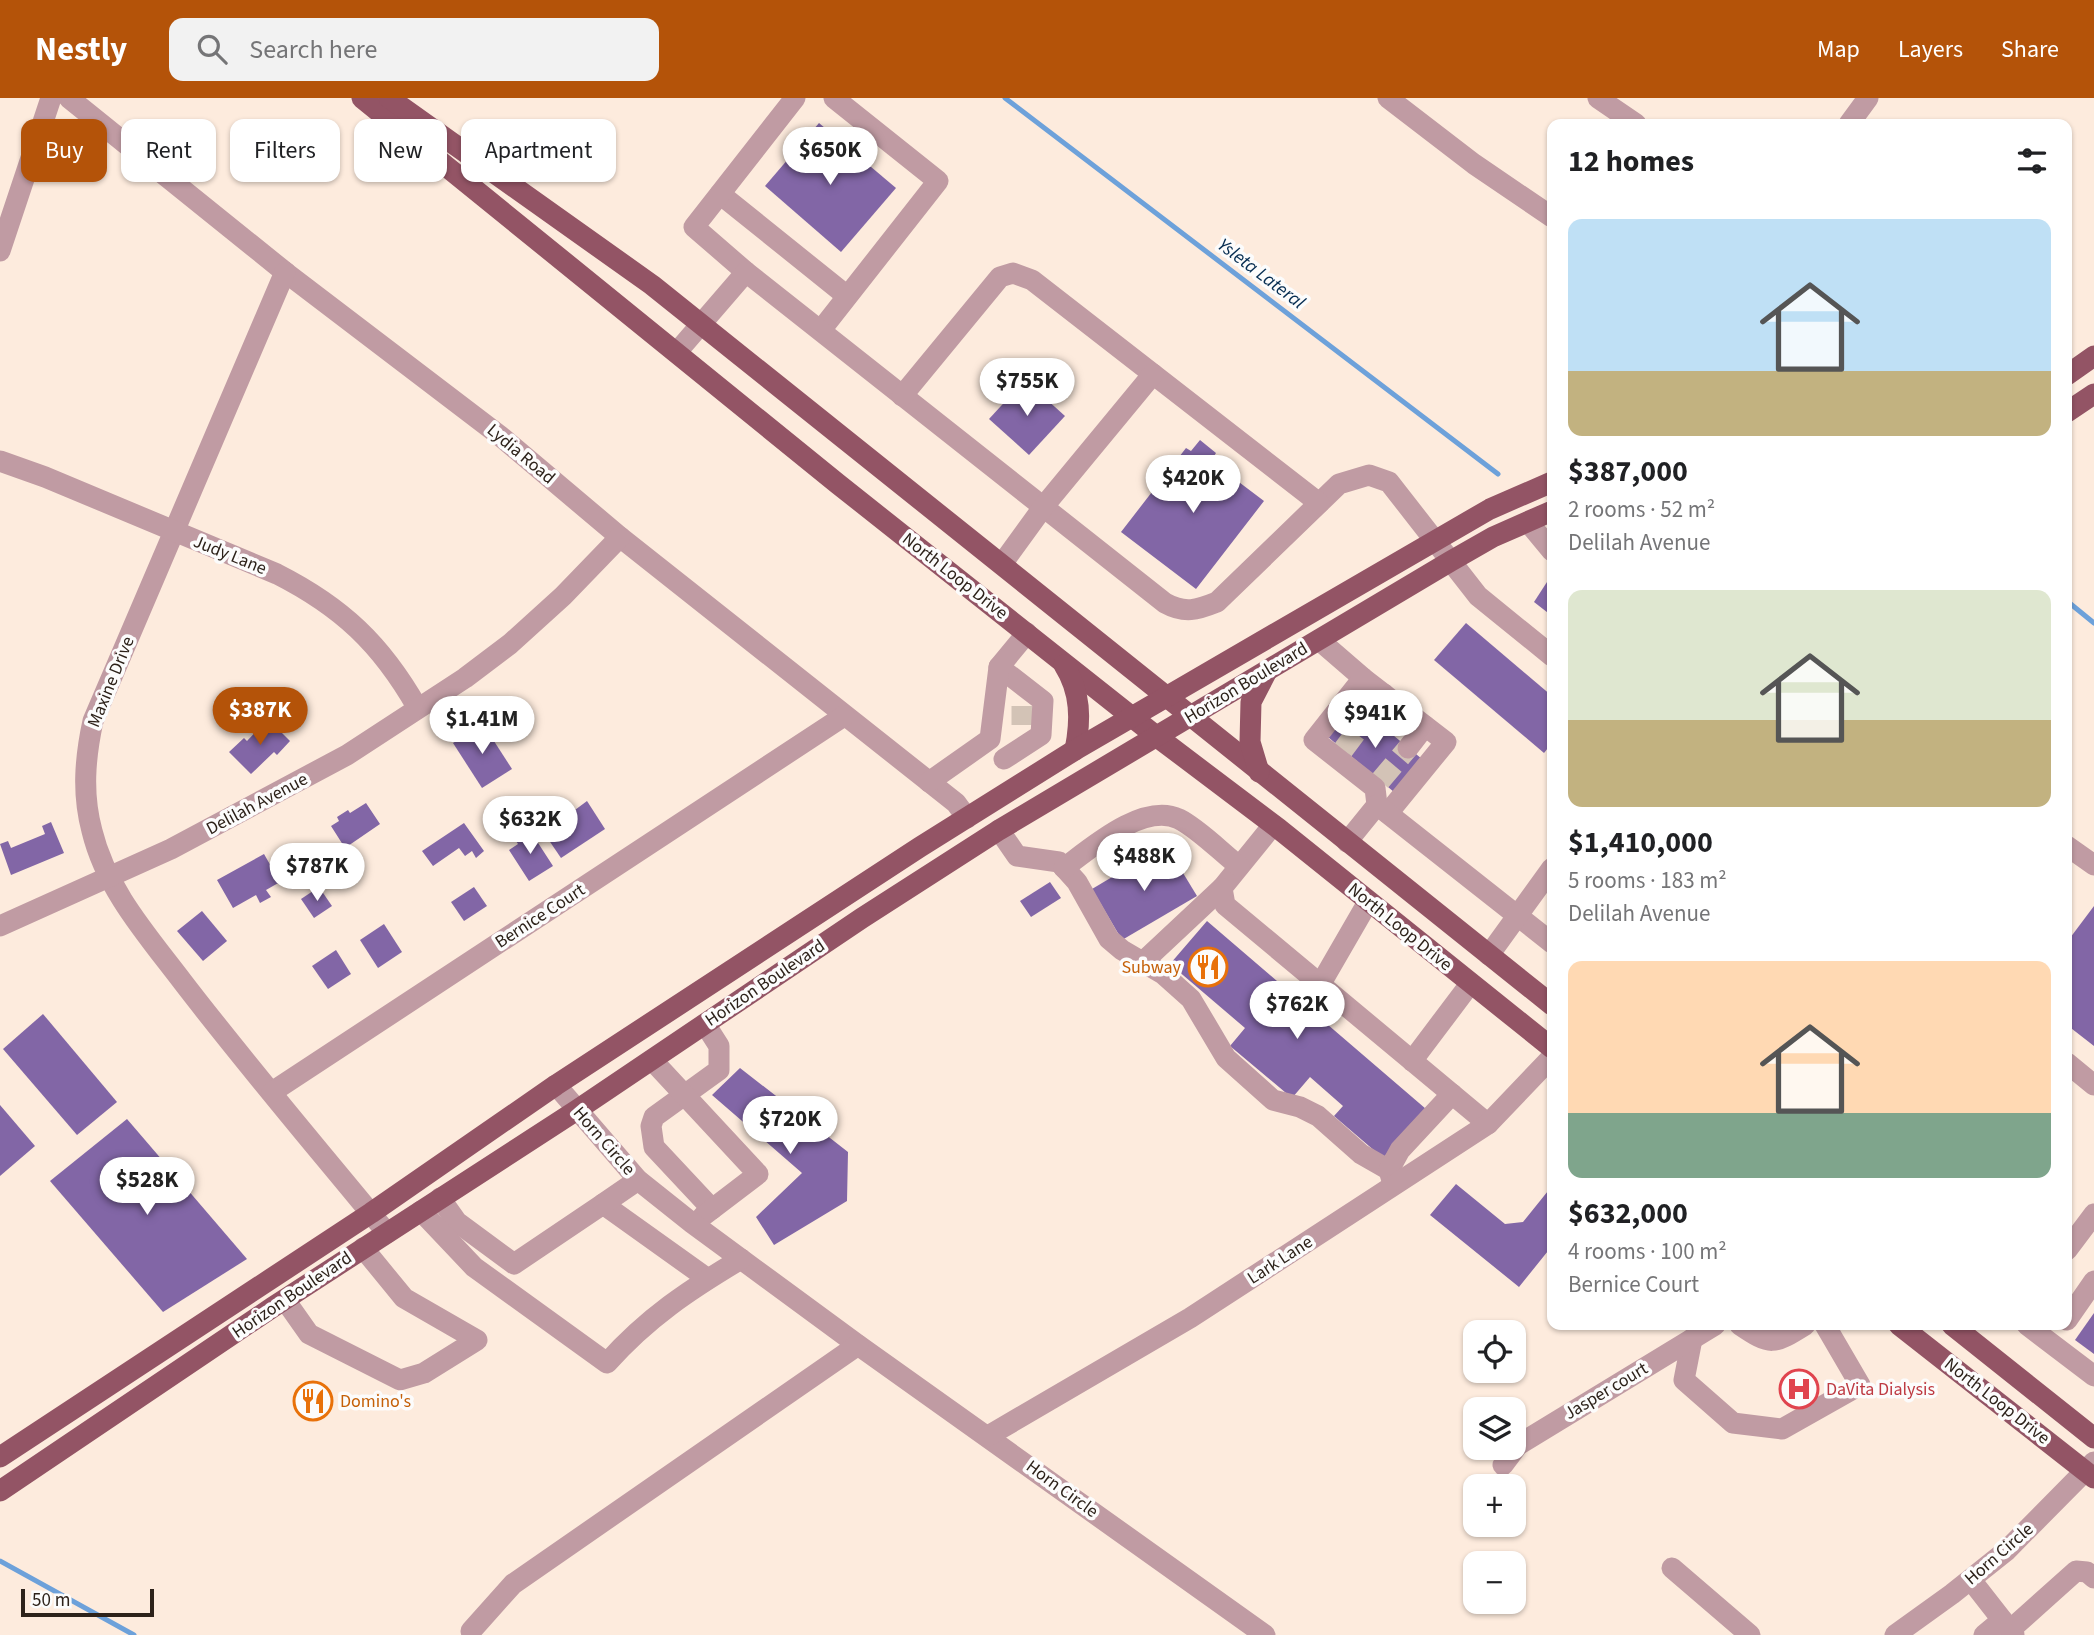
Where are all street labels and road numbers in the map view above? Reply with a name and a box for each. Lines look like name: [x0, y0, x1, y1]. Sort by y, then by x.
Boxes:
street label: Lydia Road: [481, 418, 561, 490]
street label: North Loop Drive: [897, 527, 1013, 625]
street label: Judy Lane: [190, 529, 270, 581]
street label: Maxine Drive: [81, 633, 141, 731]
street label: Horizon Boulevard: [1180, 636, 1312, 730]
street label: Delilah Avenue: [202, 767, 312, 841]
street label: North Loop Drive: [1342, 877, 1458, 977]
street label: Bernice Court: [490, 878, 590, 954]
street label: Horizon Boulevard: [700, 934, 830, 1032]
street label: Horn Circle: [567, 1101, 641, 1181]
street label: Lark Lane: [1243, 1230, 1318, 1290]
street label: Horizon Boulevard: [227, 1246, 357, 1344]
street label: North Loop Drive: [1939, 1352, 2055, 1450]
street label: Jasper court: [1559, 1356, 1653, 1426]
street label: Horn Circle: [1021, 1454, 1103, 1524]
street label: Horn Circle: [1959, 1517, 2039, 1591]

